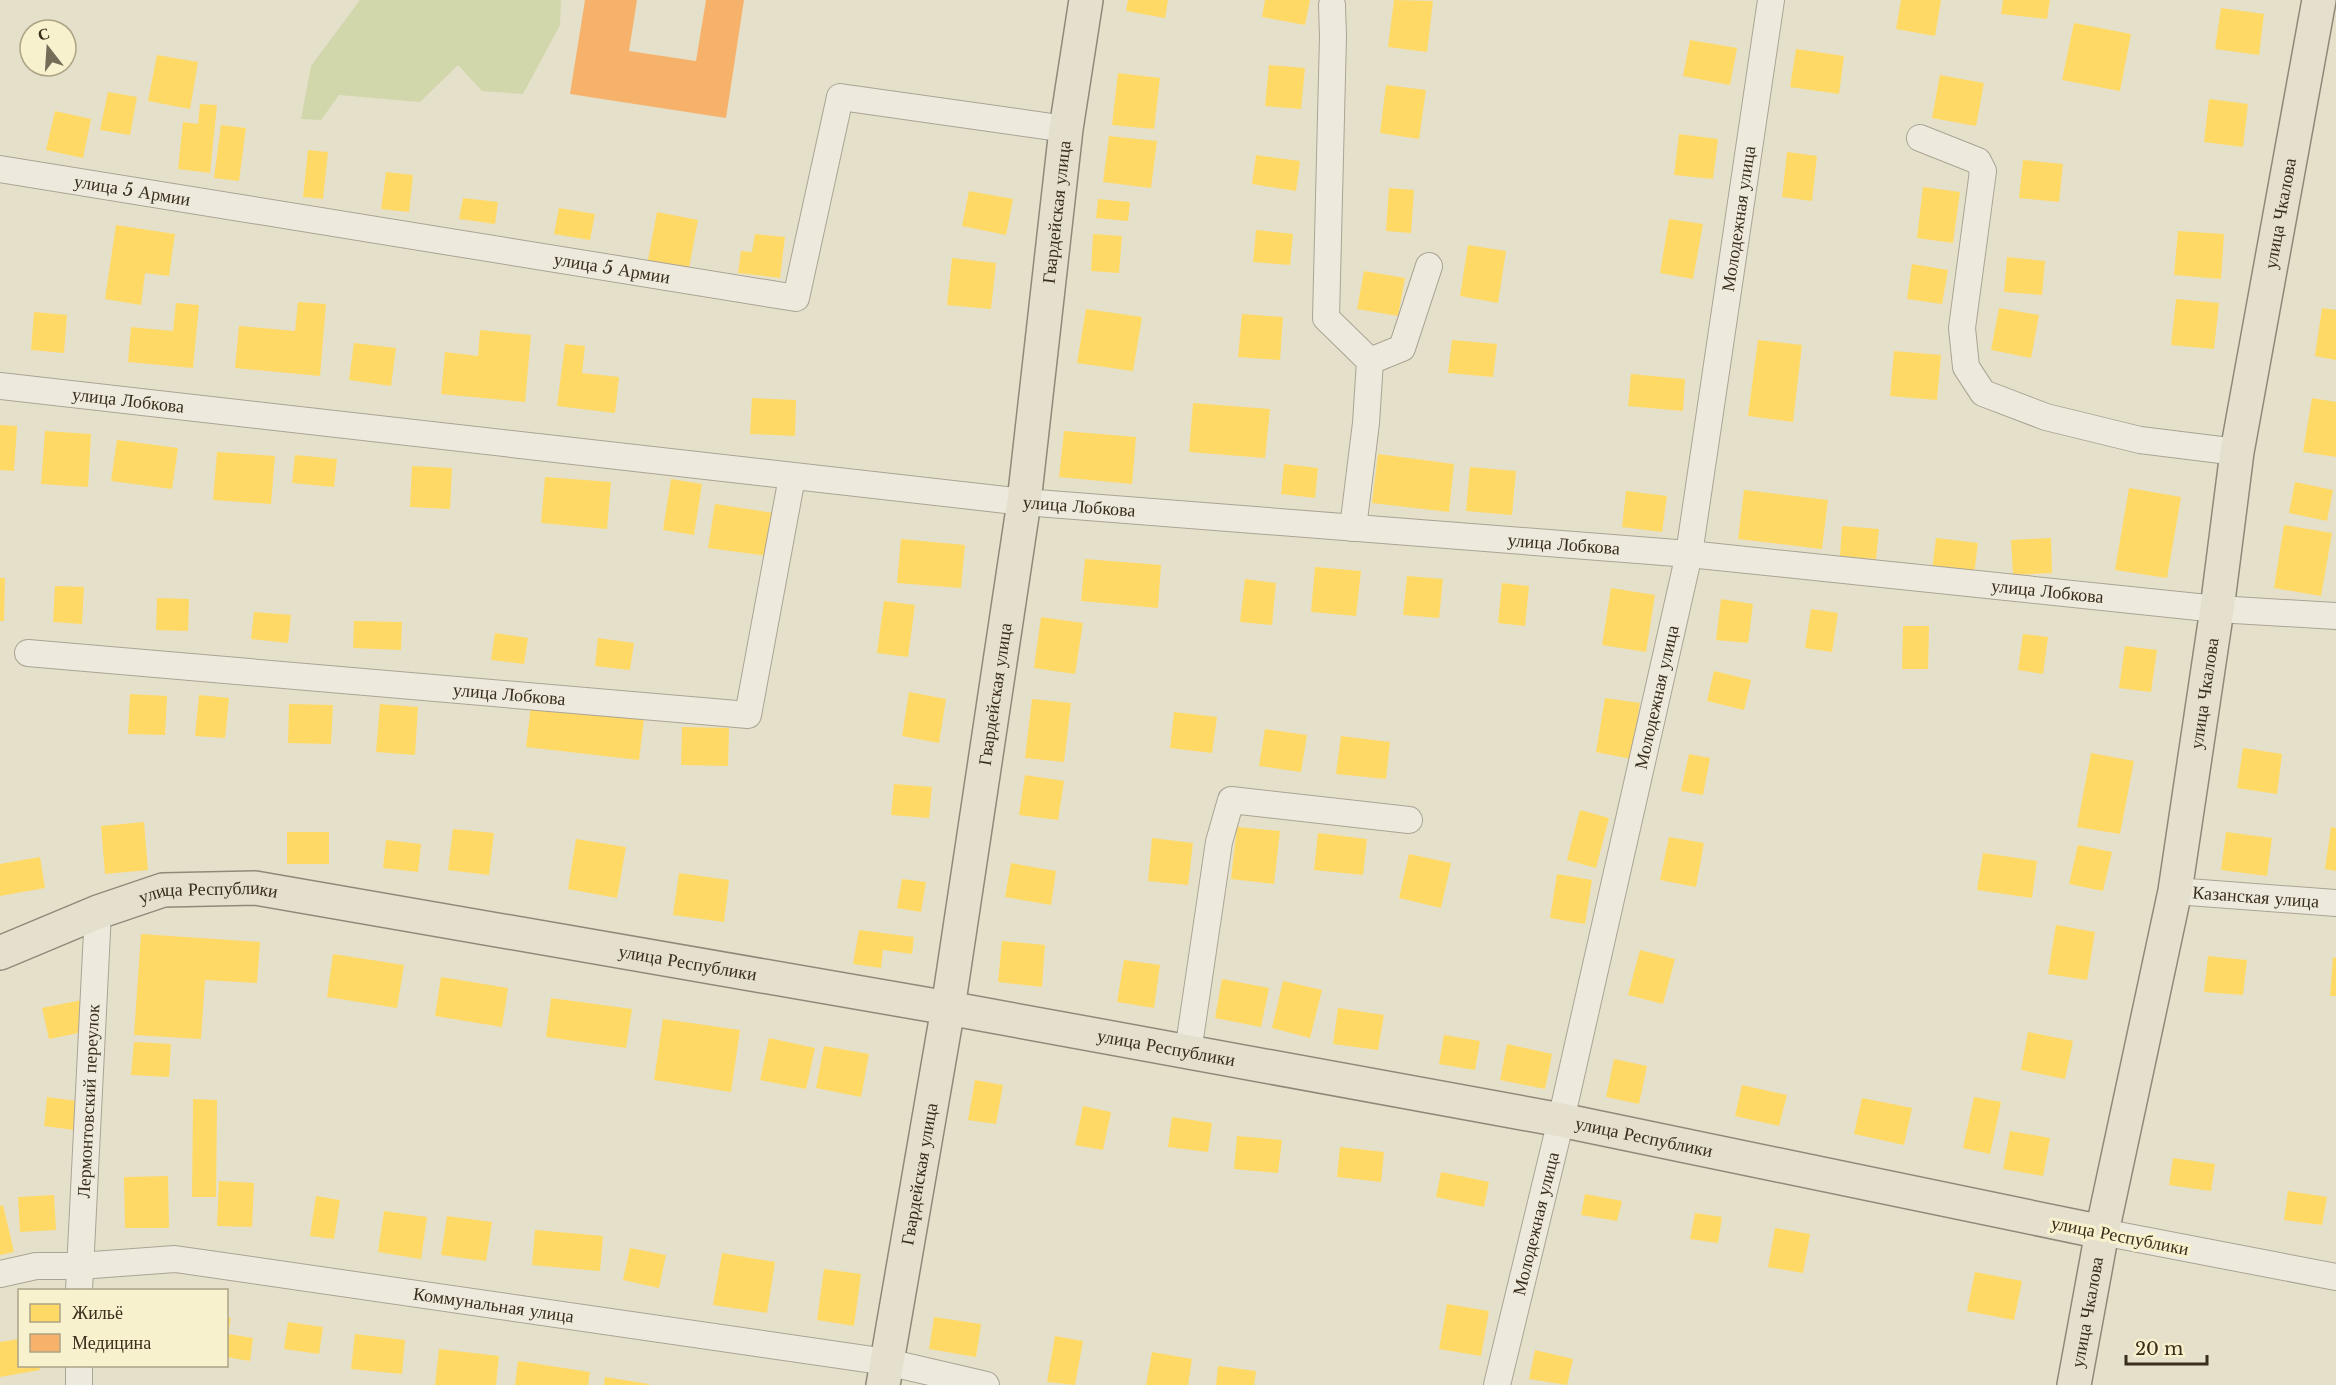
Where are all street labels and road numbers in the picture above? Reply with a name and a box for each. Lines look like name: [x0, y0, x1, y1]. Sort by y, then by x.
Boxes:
street label: Гвардейская улица: [1038, 139, 1076, 285]
street label: Молодежная улица: [1717, 144, 1760, 293]
street label: улица Чкалова: [2259, 156, 2301, 271]
street label: улица 5 Армии: [73, 170, 192, 211]
street label: улица 5 Армии: [552, 248, 672, 288]
street label: улица Лобкова: [71, 383, 185, 418]
street label: улица Лобкова: [1022, 491, 1136, 522]
street label: улица Лобкова: [1507, 529, 1621, 560]
street label: улица Лобкова: [1990, 575, 2105, 608]
street label: Гвардейская улица: [974, 621, 1017, 767]
street label: Молодежная улица: [1630, 623, 1684, 771]
street label: улица Чкалова: [2185, 636, 2224, 751]
street label: улица Лобкова: [452, 679, 566, 710]
street label: улица Республики: [136, 877, 280, 908]
street label: Казанская улица: [2192, 881, 2320, 913]
street label: улица Республики: [617, 940, 759, 986]
street label: Лермонтовский переулок: [73, 1003, 104, 1199]
street label: улица Республики: [1095, 1024, 1237, 1071]
street label: Гвардейская улица: [896, 1101, 942, 1247]
street label: улица Республики: [1573, 1112, 1715, 1162]
street label: Молодежная улица: [1508, 1150, 1564, 1298]
street label: улица Республики: [2049, 1212, 2191, 1260]
street label: улица Чкалова: [2066, 1255, 2108, 1369]
street label: Коммунальная улица: [412, 1283, 575, 1328]

